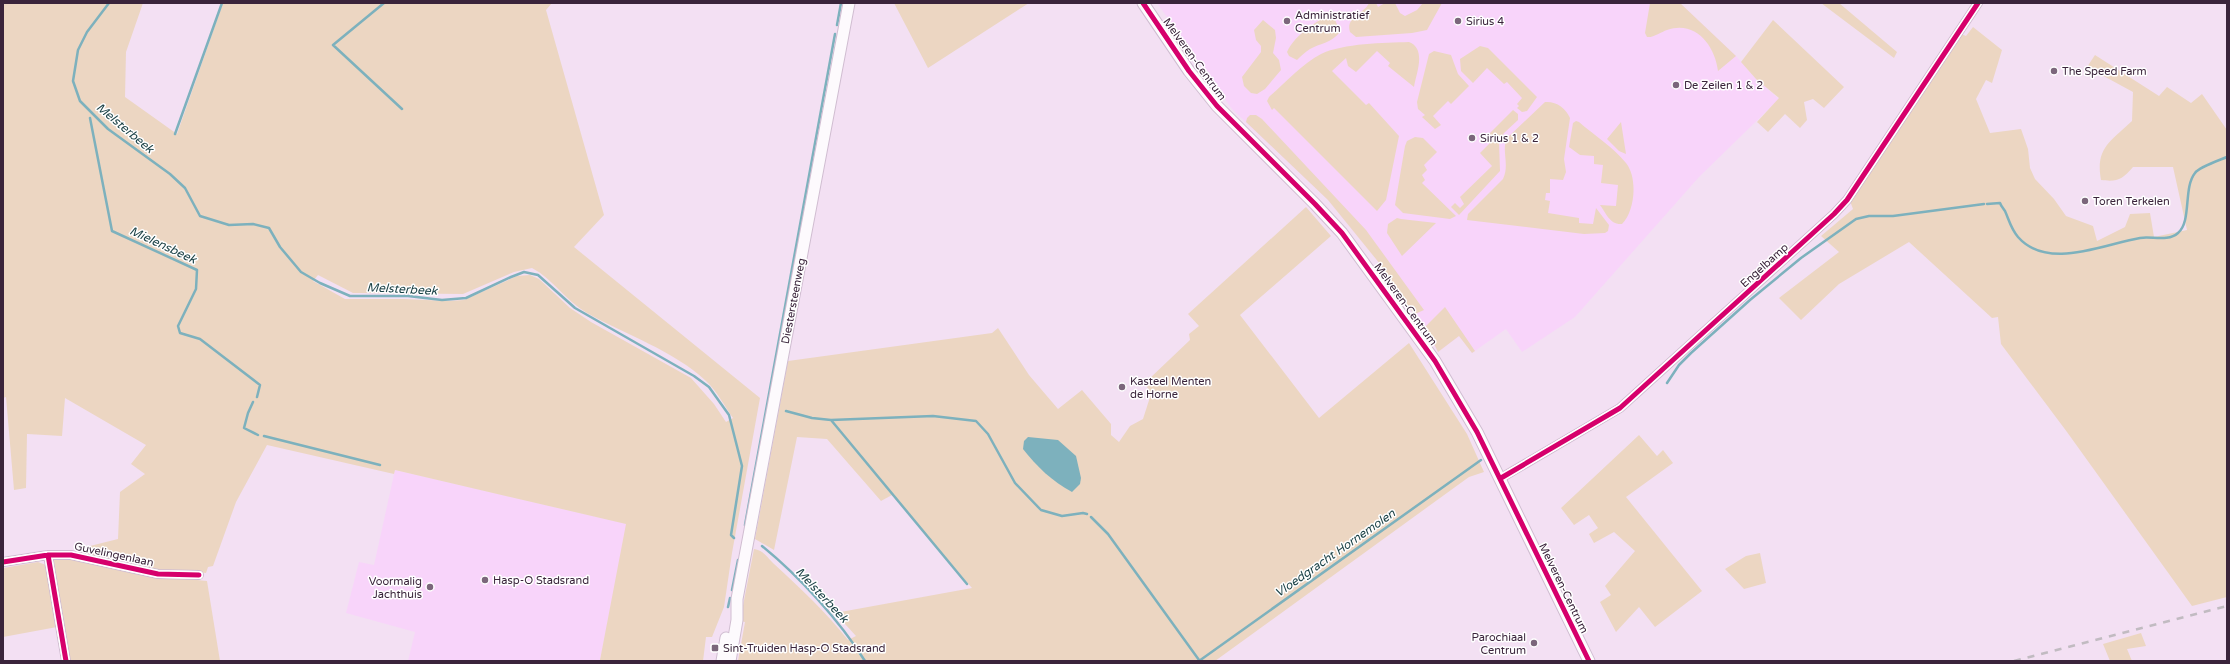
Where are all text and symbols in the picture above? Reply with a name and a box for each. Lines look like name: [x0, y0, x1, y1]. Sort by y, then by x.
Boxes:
place label: Administratief Centrum: [1295, 9, 1370, 35]
place label: Sirius 4: [1466, 15, 1504, 28]
street label: Melveren-Centrum: [1160, 16, 1229, 103]
marker: Administratief Centrum: [1282, 16, 1292, 26]
marker: Sirius 4: [1453, 16, 1463, 26]
place label: The Speed Farm: [2062, 65, 2147, 78]
marker: The Speed Farm: [2049, 66, 2059, 76]
place label: De Zeilen 1 & 2: [1684, 79, 1763, 92]
marker: De Zeilen 1 & 2: [1671, 80, 1681, 90]
water label: Melsterbeek: [93, 100, 158, 157]
place label: Sirius 1 & 2: [1480, 132, 1539, 145]
marker: Sirius 1 & 2: [1467, 133, 1477, 143]
place label: Toren Terkelen: [2093, 195, 2170, 208]
marker: Toren Terkelen: [2080, 196, 2090, 206]
water label: Mielensbeek: [128, 223, 200, 267]
street label: Engelbamp: [1738, 241, 1791, 290]
street label: Diestersteenweg: [779, 257, 808, 345]
street label: Melveren-Centrum: [1371, 261, 1440, 348]
water label: Melsterbeek: [366, 280, 439, 298]
place label: Kasteel Menten de Horne: [1130, 375, 1211, 401]
marker: Kasteel Menten de Horne: [1117, 382, 1127, 392]
water label: Vloedgracht Hornemolen: [1272, 506, 1398, 600]
street label: Guvelingenlaan: [73, 540, 155, 569]
street label: Melveren-Centrum: [1536, 541, 1591, 635]
water label: Melsterbeek: [793, 564, 852, 627]
place label: Hasp-O Stadsrand: [493, 574, 589, 587]
place label: Voormalig Jachthuis: [369, 575, 422, 601]
marker: Hasp-O Stadsrand: [480, 575, 490, 585]
marker: Voormalig Jachthuis: [425, 582, 435, 592]
place label: Parochiaal Centrum: [1472, 631, 1526, 657]
marker: Parochiaal Centrum: [1529, 638, 1539, 648]
place label: Sint-Truiden Hasp-O Stadsrand: [723, 642, 886, 655]
marker: Sint-Truiden Hasp-O Stadsrand: [710, 643, 720, 653]

